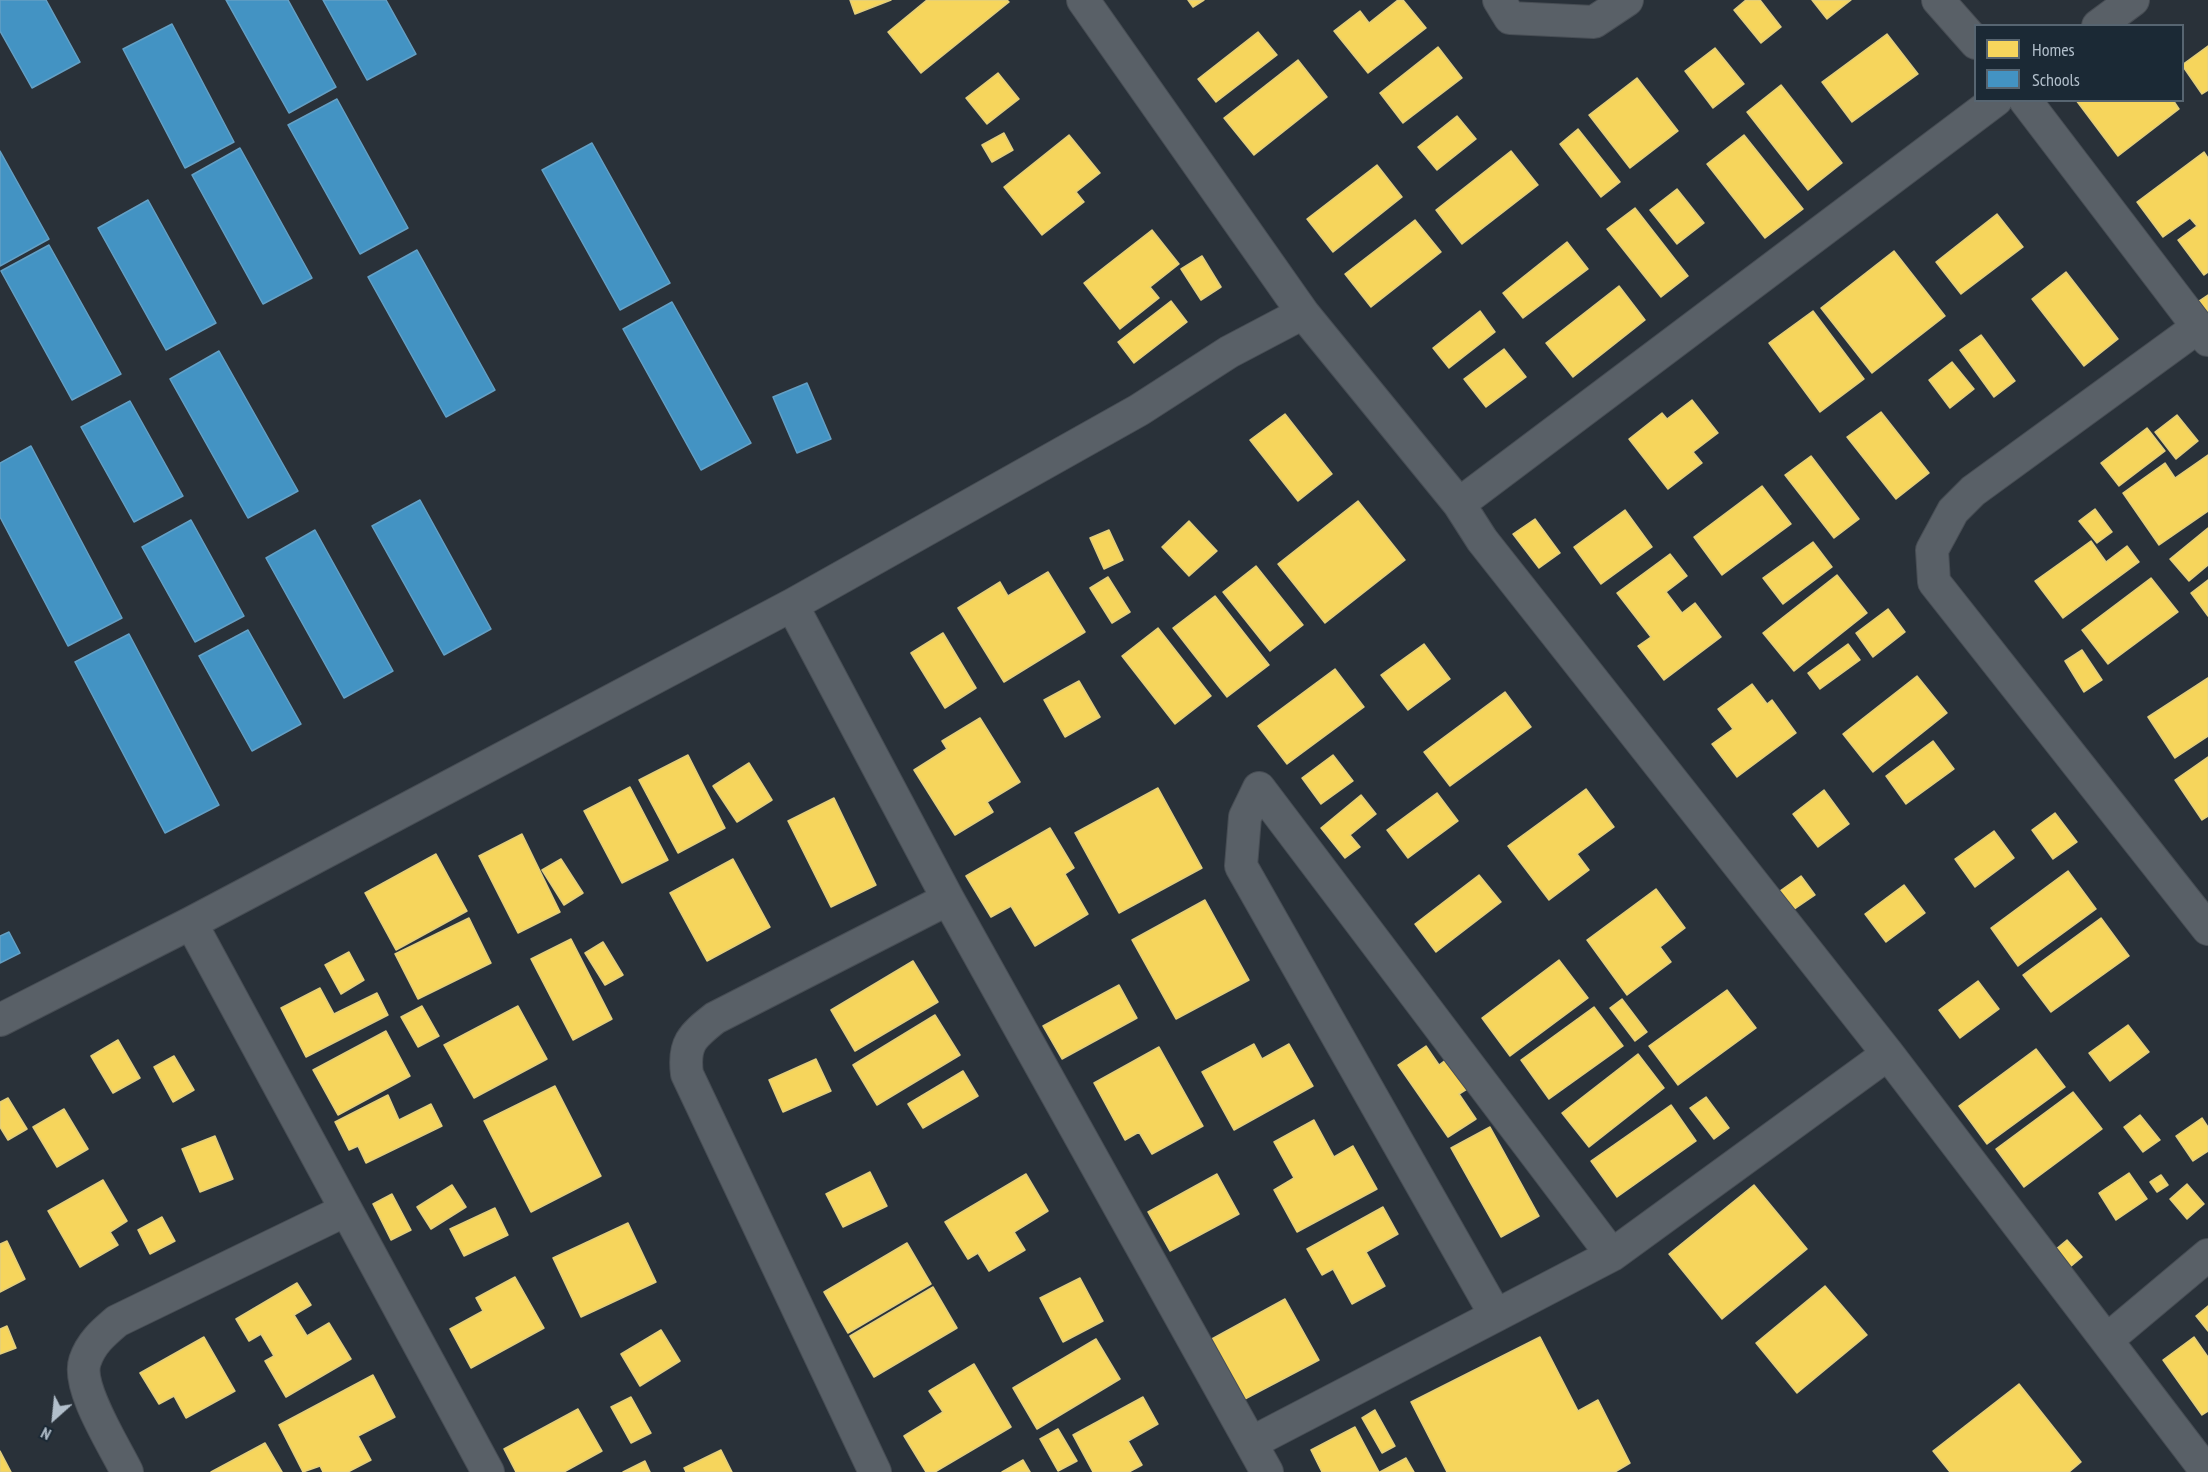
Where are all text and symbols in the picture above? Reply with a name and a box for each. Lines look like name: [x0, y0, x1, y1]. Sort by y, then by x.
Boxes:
legend: [1974, 24, 2184, 102]
text: Homes: [2032, 38, 2075, 61]
text: Schools: [2032, 68, 2080, 91]
north arrow: [24, 1388, 84, 1448]
text: N: [37, 1423, 54, 1445]

